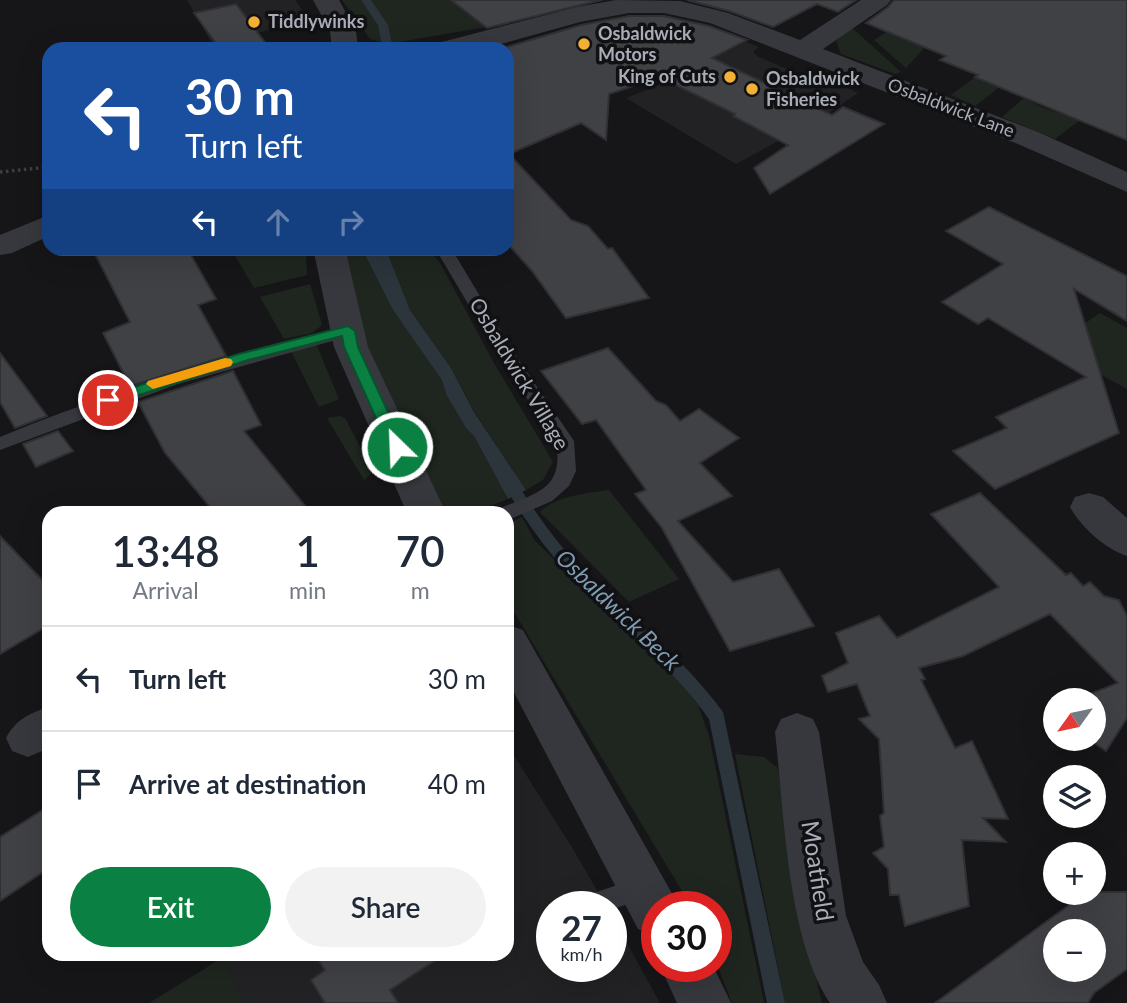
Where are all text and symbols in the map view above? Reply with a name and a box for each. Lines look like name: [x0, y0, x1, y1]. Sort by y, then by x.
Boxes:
place label: Tiddlywinks: [268, 10, 364, 32]
marker: Tiddlywinks: [246, 14, 262, 30]
place label: Osbaldwick Motors: [598, 22, 692, 65]
marker: Osbaldwick Motors: [576, 36, 592, 52]
place label: King of Cuts: [618, 65, 716, 87]
text: 30 m: [185, 67, 295, 125]
place label: Osbaldwick Fisheries: [766, 67, 860, 110]
marker: King of Cuts: [722, 69, 738, 85]
icon: left: [70, 70, 161, 161]
street label: Osbaldwick Lane: [885, 73, 1018, 141]
marker: Osbaldwick Fisheries: [744, 81, 760, 97]
text: Turn left: [185, 126, 302, 165]
icon: left: [186, 203, 224, 241]
icon: ahead: [259, 203, 297, 241]
icon: right: [332, 203, 370, 241]
street label: Osbaldwick Village: [465, 293, 576, 454]
pin: [78, 370, 138, 430]
icon: arrive: [89, 381, 127, 419]
position arrow: [360, 410, 434, 484]
text: 13:48: [111, 526, 220, 576]
text: 1: [296, 526, 320, 576]
text: 70: [396, 526, 445, 576]
water label: Osbaldwick Beck: [551, 543, 687, 676]
text: Arrival: [132, 576, 199, 604]
text: min: [289, 576, 326, 604]
text: m: [411, 576, 430, 604]
icon: left: [70, 660, 108, 698]
text: Turn left: [129, 663, 226, 695]
text: 30 m: [428, 663, 486, 695]
north arrow: [1043, 688, 1106, 751]
map controls: [1043, 688, 1106, 982]
icon: arrive: [70, 765, 108, 803]
button: layers: [1043, 765, 1106, 828]
text: Arrive at destination: [129, 768, 366, 800]
text: 40 m: [428, 768, 486, 800]
street label: Moatfield: [796, 818, 841, 923]
button: +: [1043, 842, 1106, 905]
button: Exit: [70, 867, 271, 947]
button: Share: [285, 867, 486, 947]
speed limit sign: 30: [641, 891, 732, 982]
text: 27: [561, 906, 602, 948]
button: −: [1043, 919, 1106, 982]
text: km/h: [560, 943, 603, 965]

